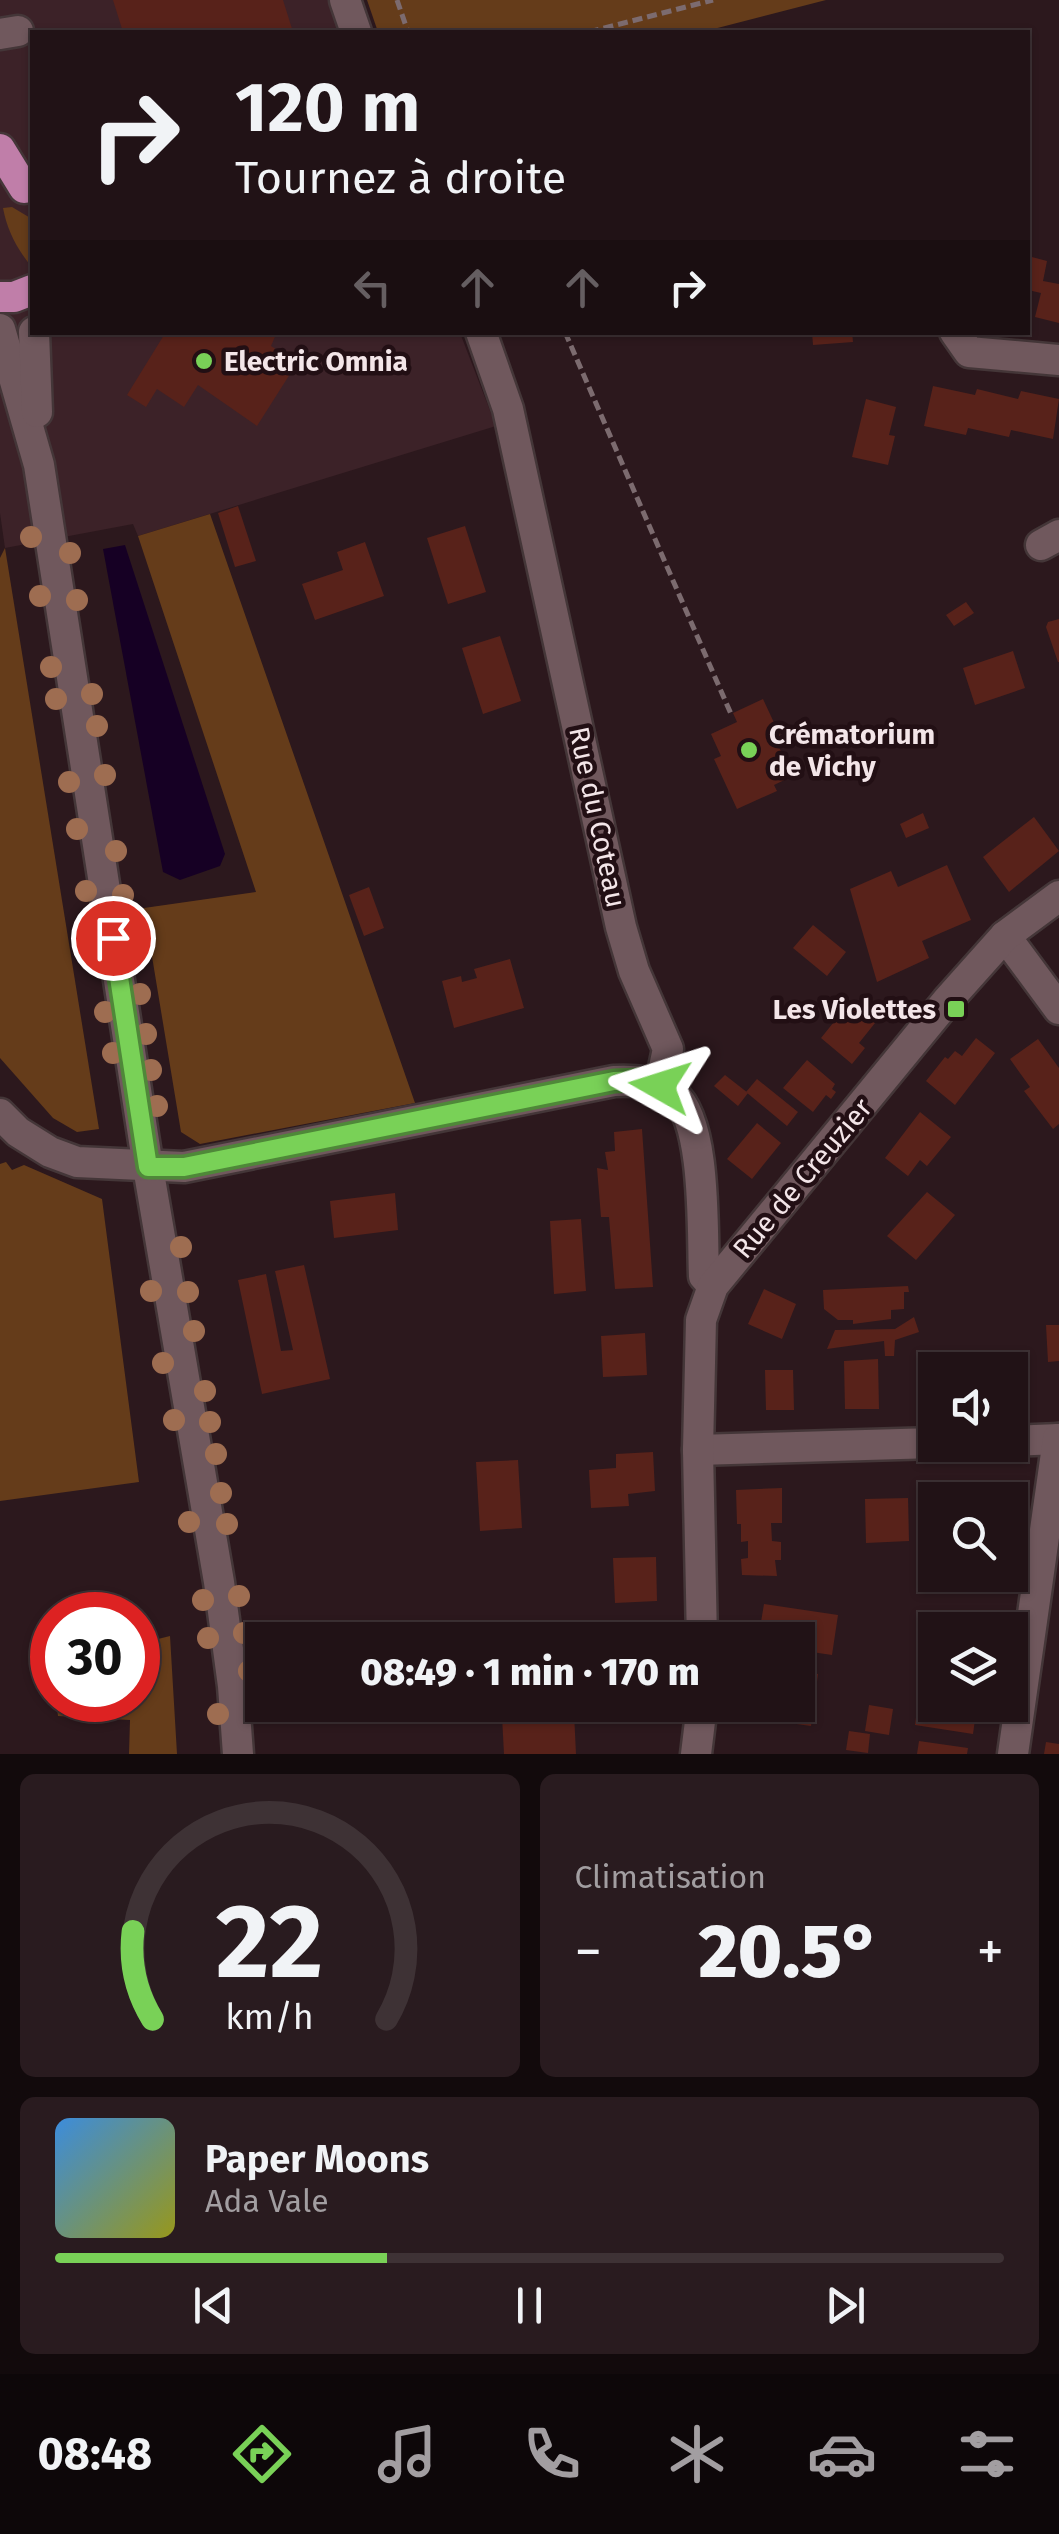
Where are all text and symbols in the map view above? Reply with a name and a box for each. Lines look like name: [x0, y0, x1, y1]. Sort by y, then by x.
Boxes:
text: 120 m: [235, 66, 420, 150]
icon: right: [70, 70, 200, 200]
text: Tournez à droite: [235, 151, 566, 205]
icon: left: [345, 260, 400, 315]
icon: ahead: [450, 260, 505, 315]
icon: ahead: [555, 260, 610, 315]
icon: right: [660, 260, 715, 315]
place label: Electric Omnia: [224, 345, 408, 378]
marker: Electric Omnia: [193, 350, 215, 372]
place label: Crématorium de Vichy: [769, 718, 935, 783]
street label: Rue du Coteau: [562, 724, 633, 911]
marker: Crématorium de Vichy: [738, 739, 760, 761]
pin: [71, 896, 156, 981]
icon: arrive: [86, 911, 141, 966]
place label: Les Violettes: [773, 993, 936, 1026]
marker: Les Violettes: [945, 998, 967, 1020]
position arrow: [608, 1034, 712, 1138]
street label: Rue de Creuzier: [726, 1092, 879, 1265]
map controls: [918, 1352, 1028, 1722]
button: sound: [918, 1352, 1028, 1462]
button: search: [918, 1482, 1028, 1592]
speed limit sign: 30: [30, 1592, 160, 1722]
button: layers: [918, 1612, 1028, 1722]
text: 08:49 · 1 min · 170 m: [360, 1649, 700, 1695]
text: Climatisation: [575, 1858, 766, 1896]
text: 22: [216, 1880, 324, 2005]
text: 20.5°: [698, 1907, 880, 1997]
text: −: [575, 1919, 602, 1985]
text: +: [977, 1919, 1004, 1985]
text: km/h: [226, 1996, 314, 2038]
text: Paper Moons: [205, 2136, 429, 2182]
text: Ada Vale: [205, 2182, 329, 2220]
icon: previous: [186, 2278, 241, 2333]
icon: pause: [502, 2278, 557, 2333]
icon: next: [818, 2278, 873, 2333]
icon: directions: [227, 2419, 297, 2489]
icon: music: [372, 2419, 442, 2489]
icon: phone: [517, 2419, 587, 2489]
icon: climate: [662, 2419, 732, 2489]
icon: car: [807, 2419, 877, 2489]
icon: filters: [952, 2419, 1022, 2489]
text: 08:48: [37, 2427, 152, 2481]

